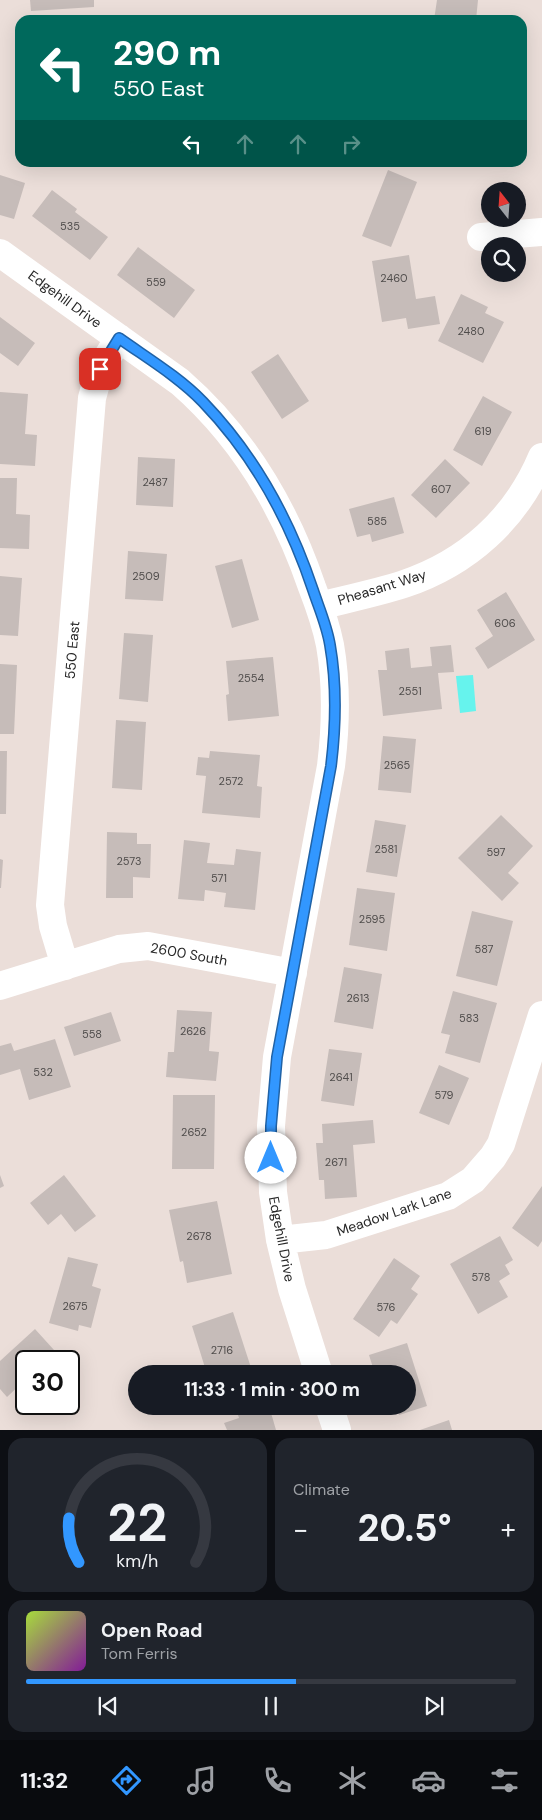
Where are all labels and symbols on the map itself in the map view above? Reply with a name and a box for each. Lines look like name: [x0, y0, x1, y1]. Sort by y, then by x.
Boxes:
north arrow: [481, 182, 526, 228]
house number: 535: [60, 219, 80, 233]
street label: Edgehill Drive: [25, 266, 105, 332]
house number: 2460: [380, 271, 408, 285]
house number: 559: [146, 275, 166, 289]
house number: 2480: [457, 324, 485, 338]
pin: [79, 348, 121, 390]
house number: 619: [474, 424, 492, 438]
house number: 2487: [142, 475, 168, 489]
house number: 607: [431, 482, 451, 496]
house number: 585: [367, 514, 387, 528]
street label: Pheasant Way: [336, 565, 429, 609]
house number: 2509: [132, 569, 160, 583]
house number: 606: [494, 616, 516, 630]
street label: 550 East: [61, 620, 83, 680]
house number: 2554: [238, 671, 265, 685]
house number: 2551: [398, 684, 422, 698]
house number: 2565: [384, 758, 411, 772]
house number: 2572: [219, 774, 243, 788]
house number: 2581: [375, 842, 397, 856]
house number: 597: [487, 845, 506, 859]
house number: 2573: [117, 854, 141, 868]
house number: 571: [211, 871, 227, 885]
house number: 2595: [359, 912, 385, 926]
street label: 2600 South: [149, 938, 229, 970]
house number: 587: [475, 942, 494, 956]
house number: 2613: [346, 991, 370, 1005]
house number: 583: [459, 1011, 479, 1025]
house number: 2626: [180, 1024, 206, 1038]
house number: 558: [82, 1027, 102, 1041]
house number: 532: [33, 1065, 53, 1079]
house number: 2641: [329, 1070, 353, 1084]
house number: 579: [434, 1088, 454, 1102]
house number: 2652: [181, 1125, 207, 1139]
position arrow: [244, 1131, 296, 1183]
house number: 2671: [325, 1155, 347, 1169]
street label: Meadow Lark Lane: [334, 1184, 454, 1240]
street label: Edgehill Drive: [265, 1195, 299, 1283]
house number: 2678: [186, 1229, 212, 1243]
house number: 578: [472, 1270, 490, 1284]
house number: 2675: [62, 1299, 88, 1313]
house number: 576: [376, 1300, 396, 1314]
house number: 2716: [211, 1343, 233, 1357]
speed limit sign: 30: [15, 1350, 80, 1415]

